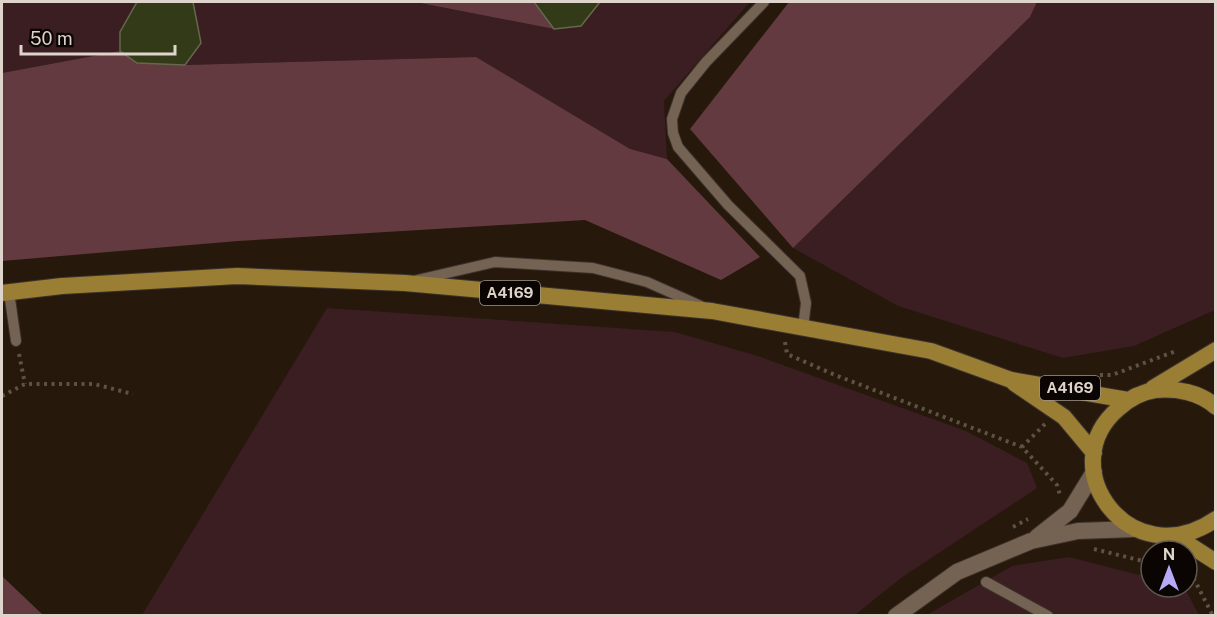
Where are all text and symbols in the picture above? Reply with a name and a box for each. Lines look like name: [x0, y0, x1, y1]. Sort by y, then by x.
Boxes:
scale bar: [21, 18, 176, 56]
text: 50 m: [30, 28, 73, 49]
road number: A4169: [480, 281, 540, 305]
road number: A4169: [1040, 376, 1100, 400]
north arrow: [1139, 539, 1199, 599]
text: N: [1163, 545, 1175, 564]

